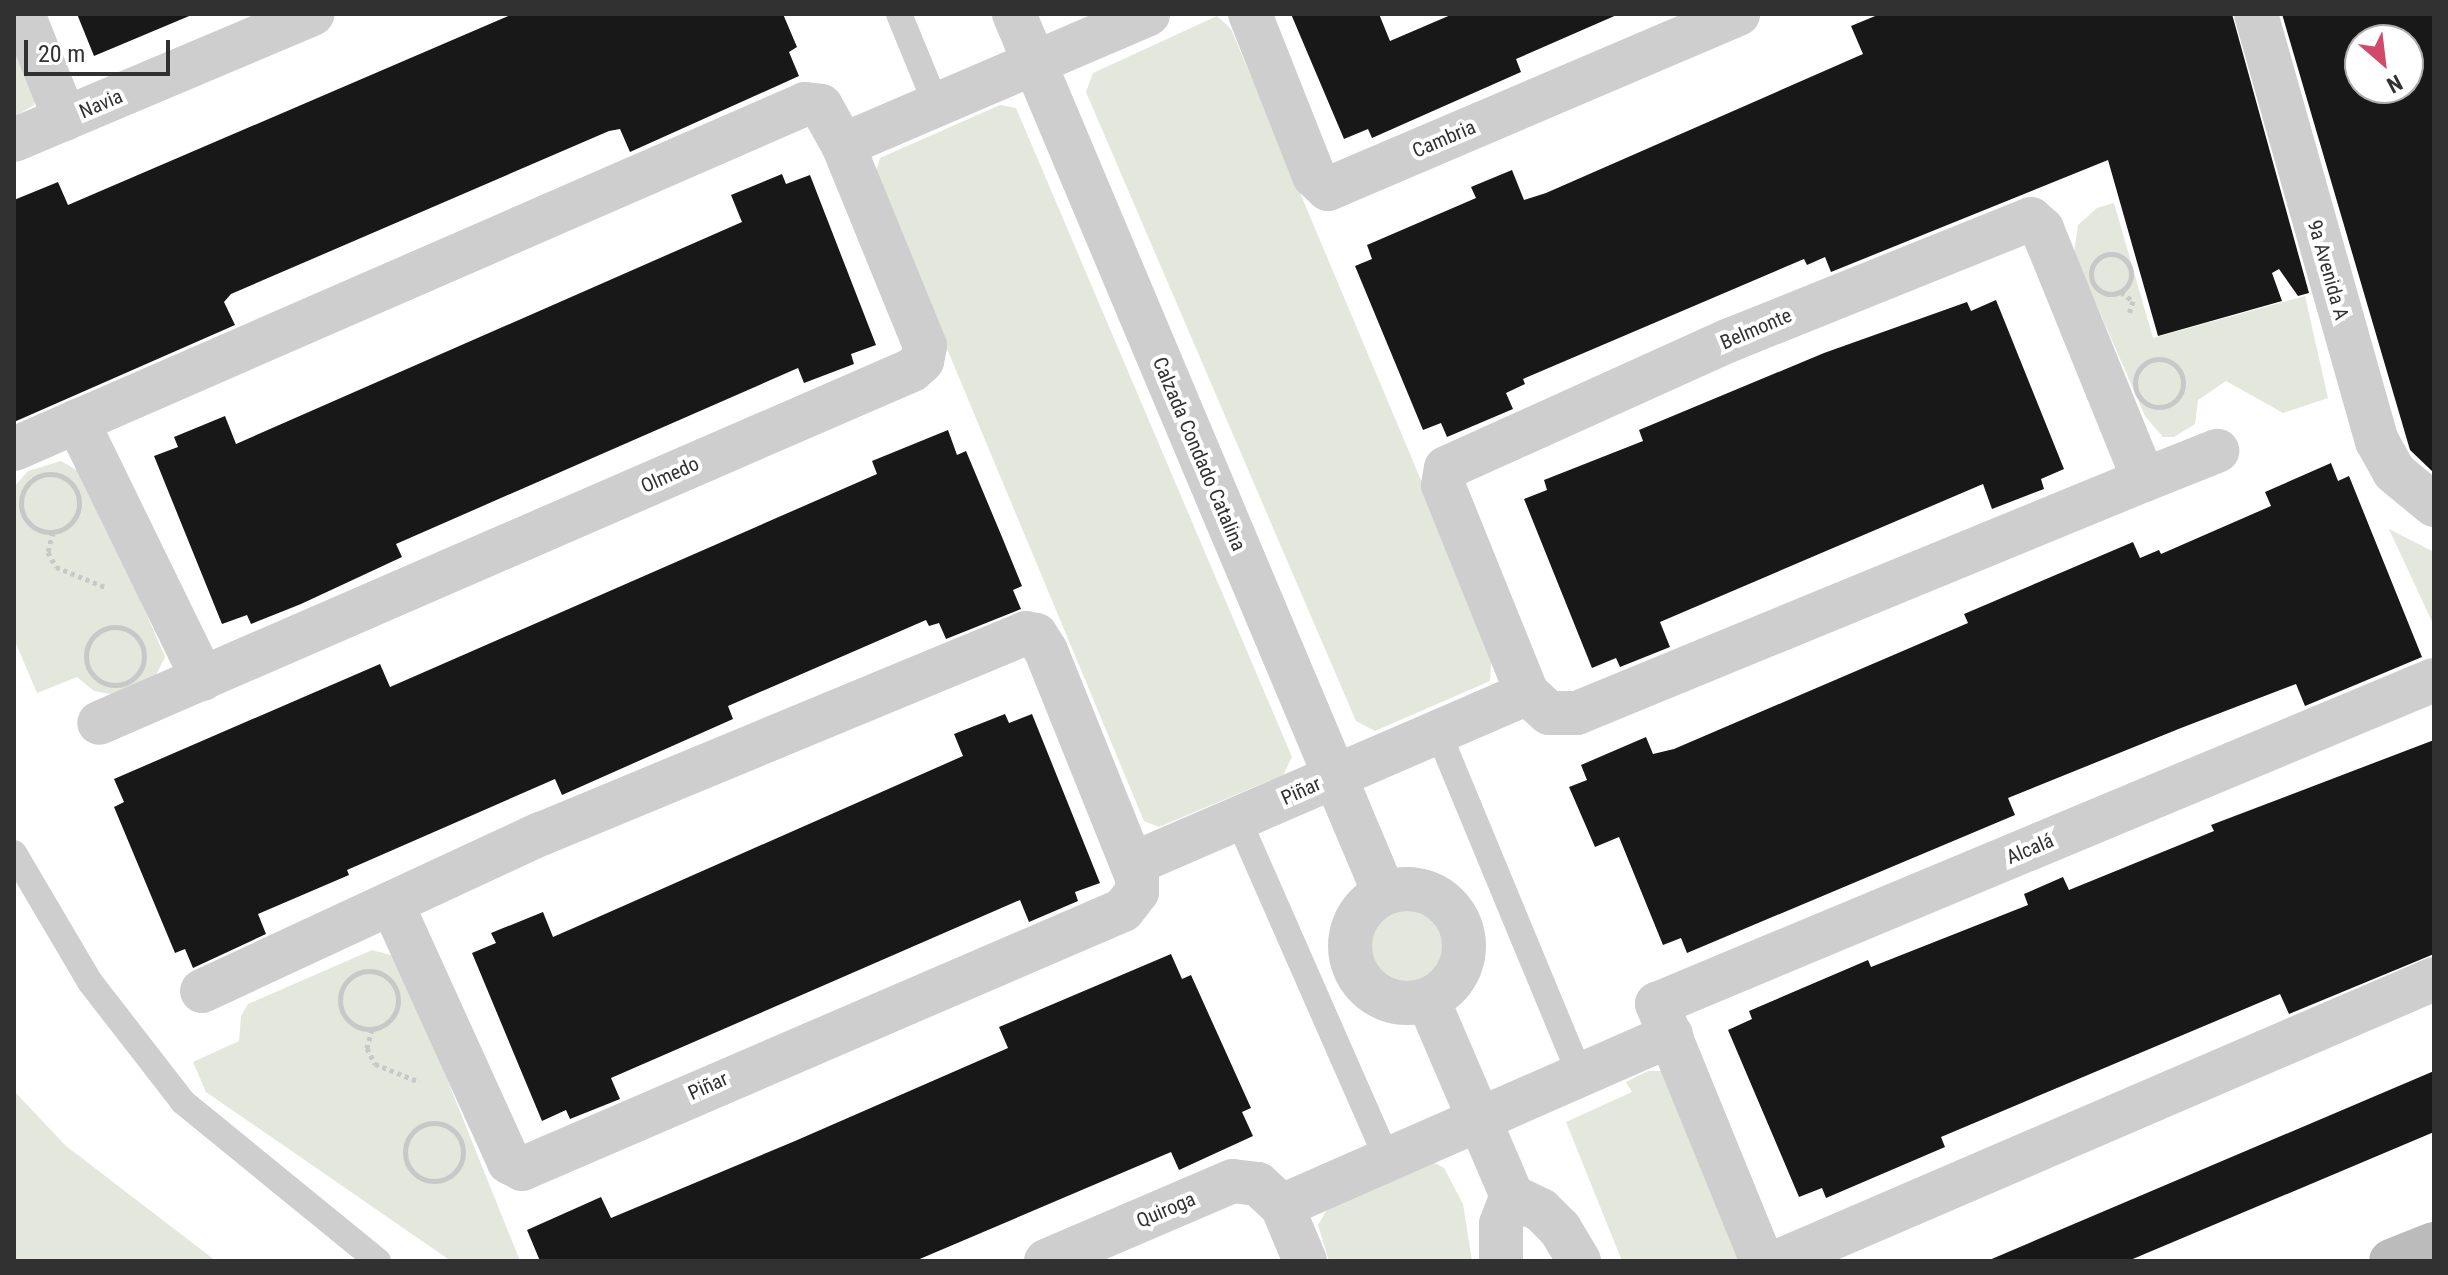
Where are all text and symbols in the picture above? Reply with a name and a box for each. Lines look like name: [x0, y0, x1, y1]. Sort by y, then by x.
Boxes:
scale bar: [28, 24, 174, 74]
north arrow: [2344, 24, 2424, 104]
text: 20 m: [38, 40, 85, 68]
text: N: [2383, 70, 2406, 98]
street label: Navia: [76, 84, 126, 124]
street label: Cambria: [1409, 115, 1479, 163]
street label: 9a Avenida A: [2302, 217, 2354, 323]
street label: Belmonte: [1717, 303, 1795, 355]
street label: Calzada Condado Catalina: [1147, 354, 1251, 554]
street label: Olmedo: [637, 452, 703, 498]
street label: Piñar: [1277, 772, 1325, 810]
street label: Alcalá: [2003, 828, 2057, 870]
street label: Piñar: [684, 1067, 732, 1105]
street label: Quiroga: [1133, 1187, 1199, 1233]

